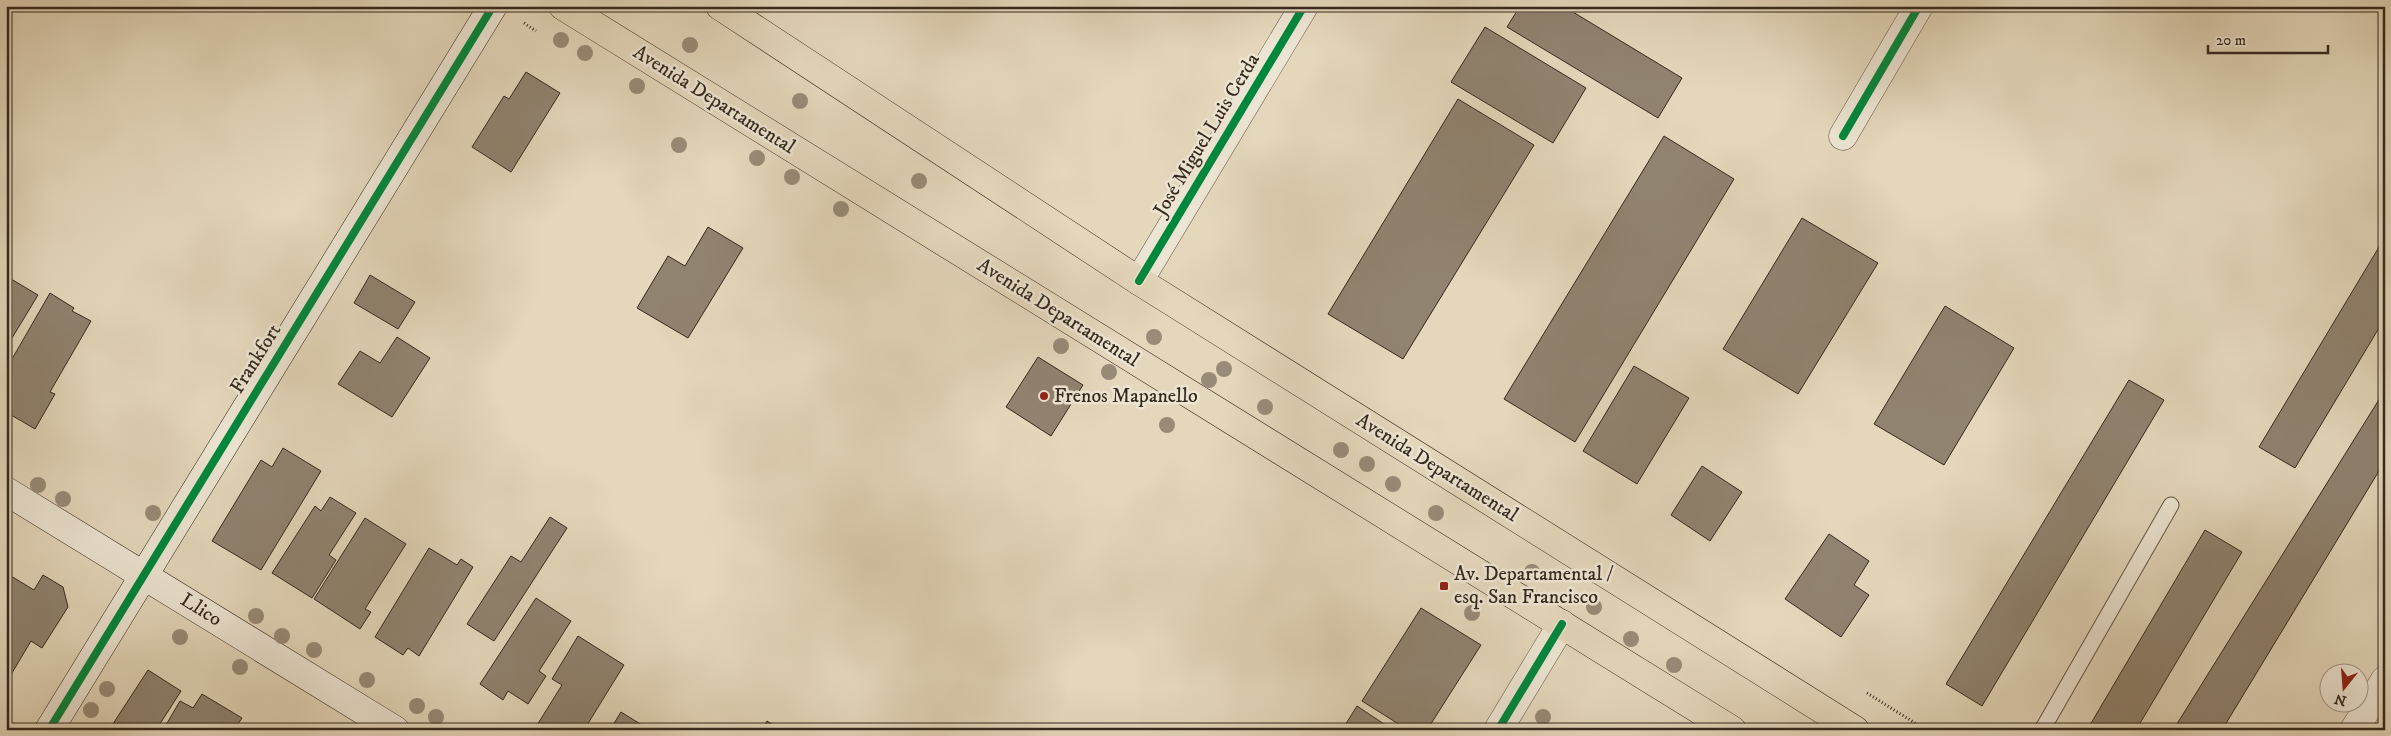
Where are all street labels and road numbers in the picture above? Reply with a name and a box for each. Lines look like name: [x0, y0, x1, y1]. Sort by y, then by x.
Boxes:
street label: Avenida Departamental: [628, 40, 800, 160]
street label: José Miguel Luis Cerda: [1147, 49, 1266, 223]
street label: Avenida Departamental: [972, 253, 1144, 373]
street label: Frankfort: [225, 320, 287, 398]
street label: Avenida Departamental: [1351, 408, 1523, 528]
street label: Llico: [176, 588, 226, 632]

